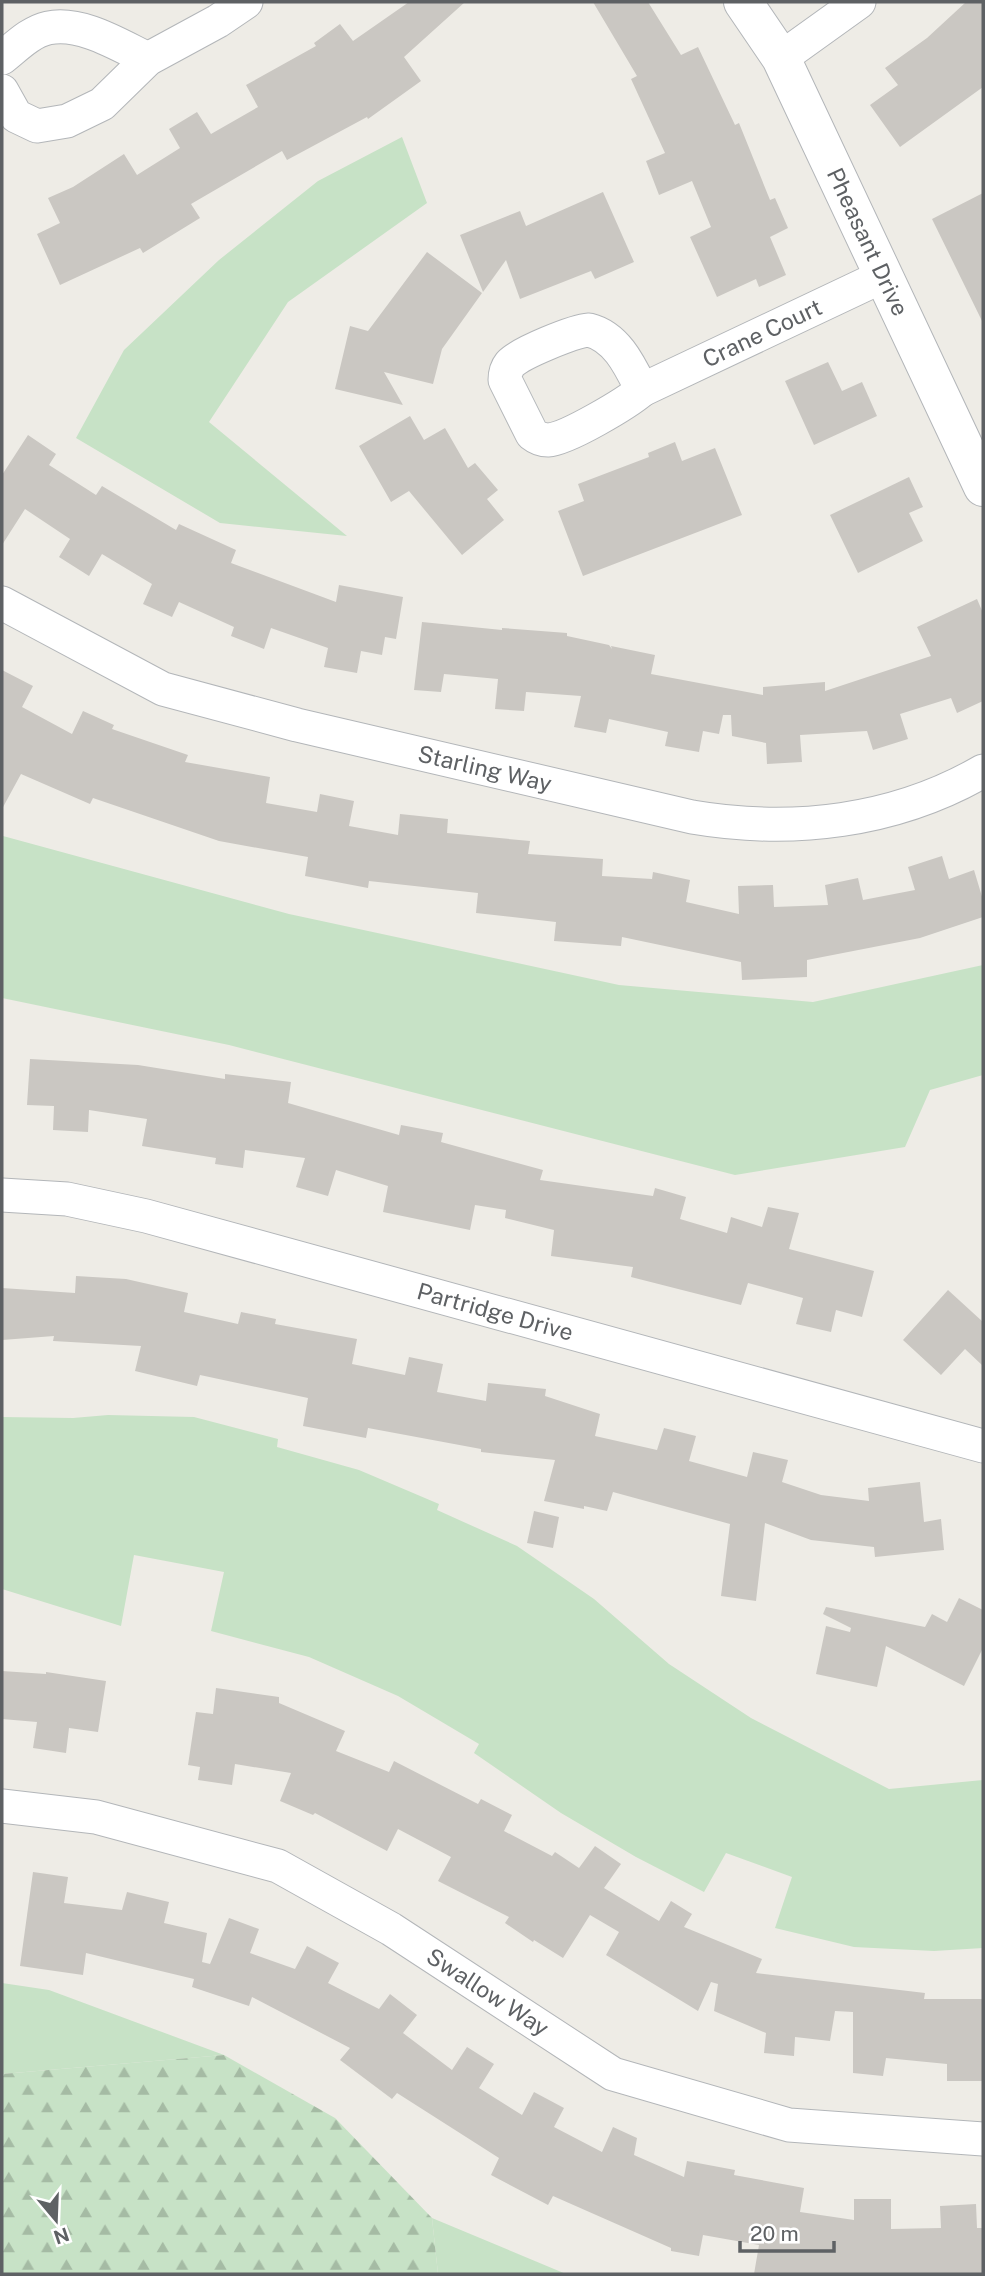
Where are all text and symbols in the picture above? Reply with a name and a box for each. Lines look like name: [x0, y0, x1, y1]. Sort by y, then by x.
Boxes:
street label: Pheasant Drive: [822, 164, 914, 320]
street label: Crane Court: [698, 293, 826, 372]
street label: Starling Way: [415, 740, 554, 797]
street label: Partridge Drive: [414, 1277, 576, 1346]
street label: Swallow Way: [422, 1942, 554, 2041]
north arrow: [21, 2185, 91, 2255]
scale bar: [740, 2210, 834, 2254]
text: 20 m: [750, 2221, 799, 2246]
text: N: [51, 2223, 72, 2249]

